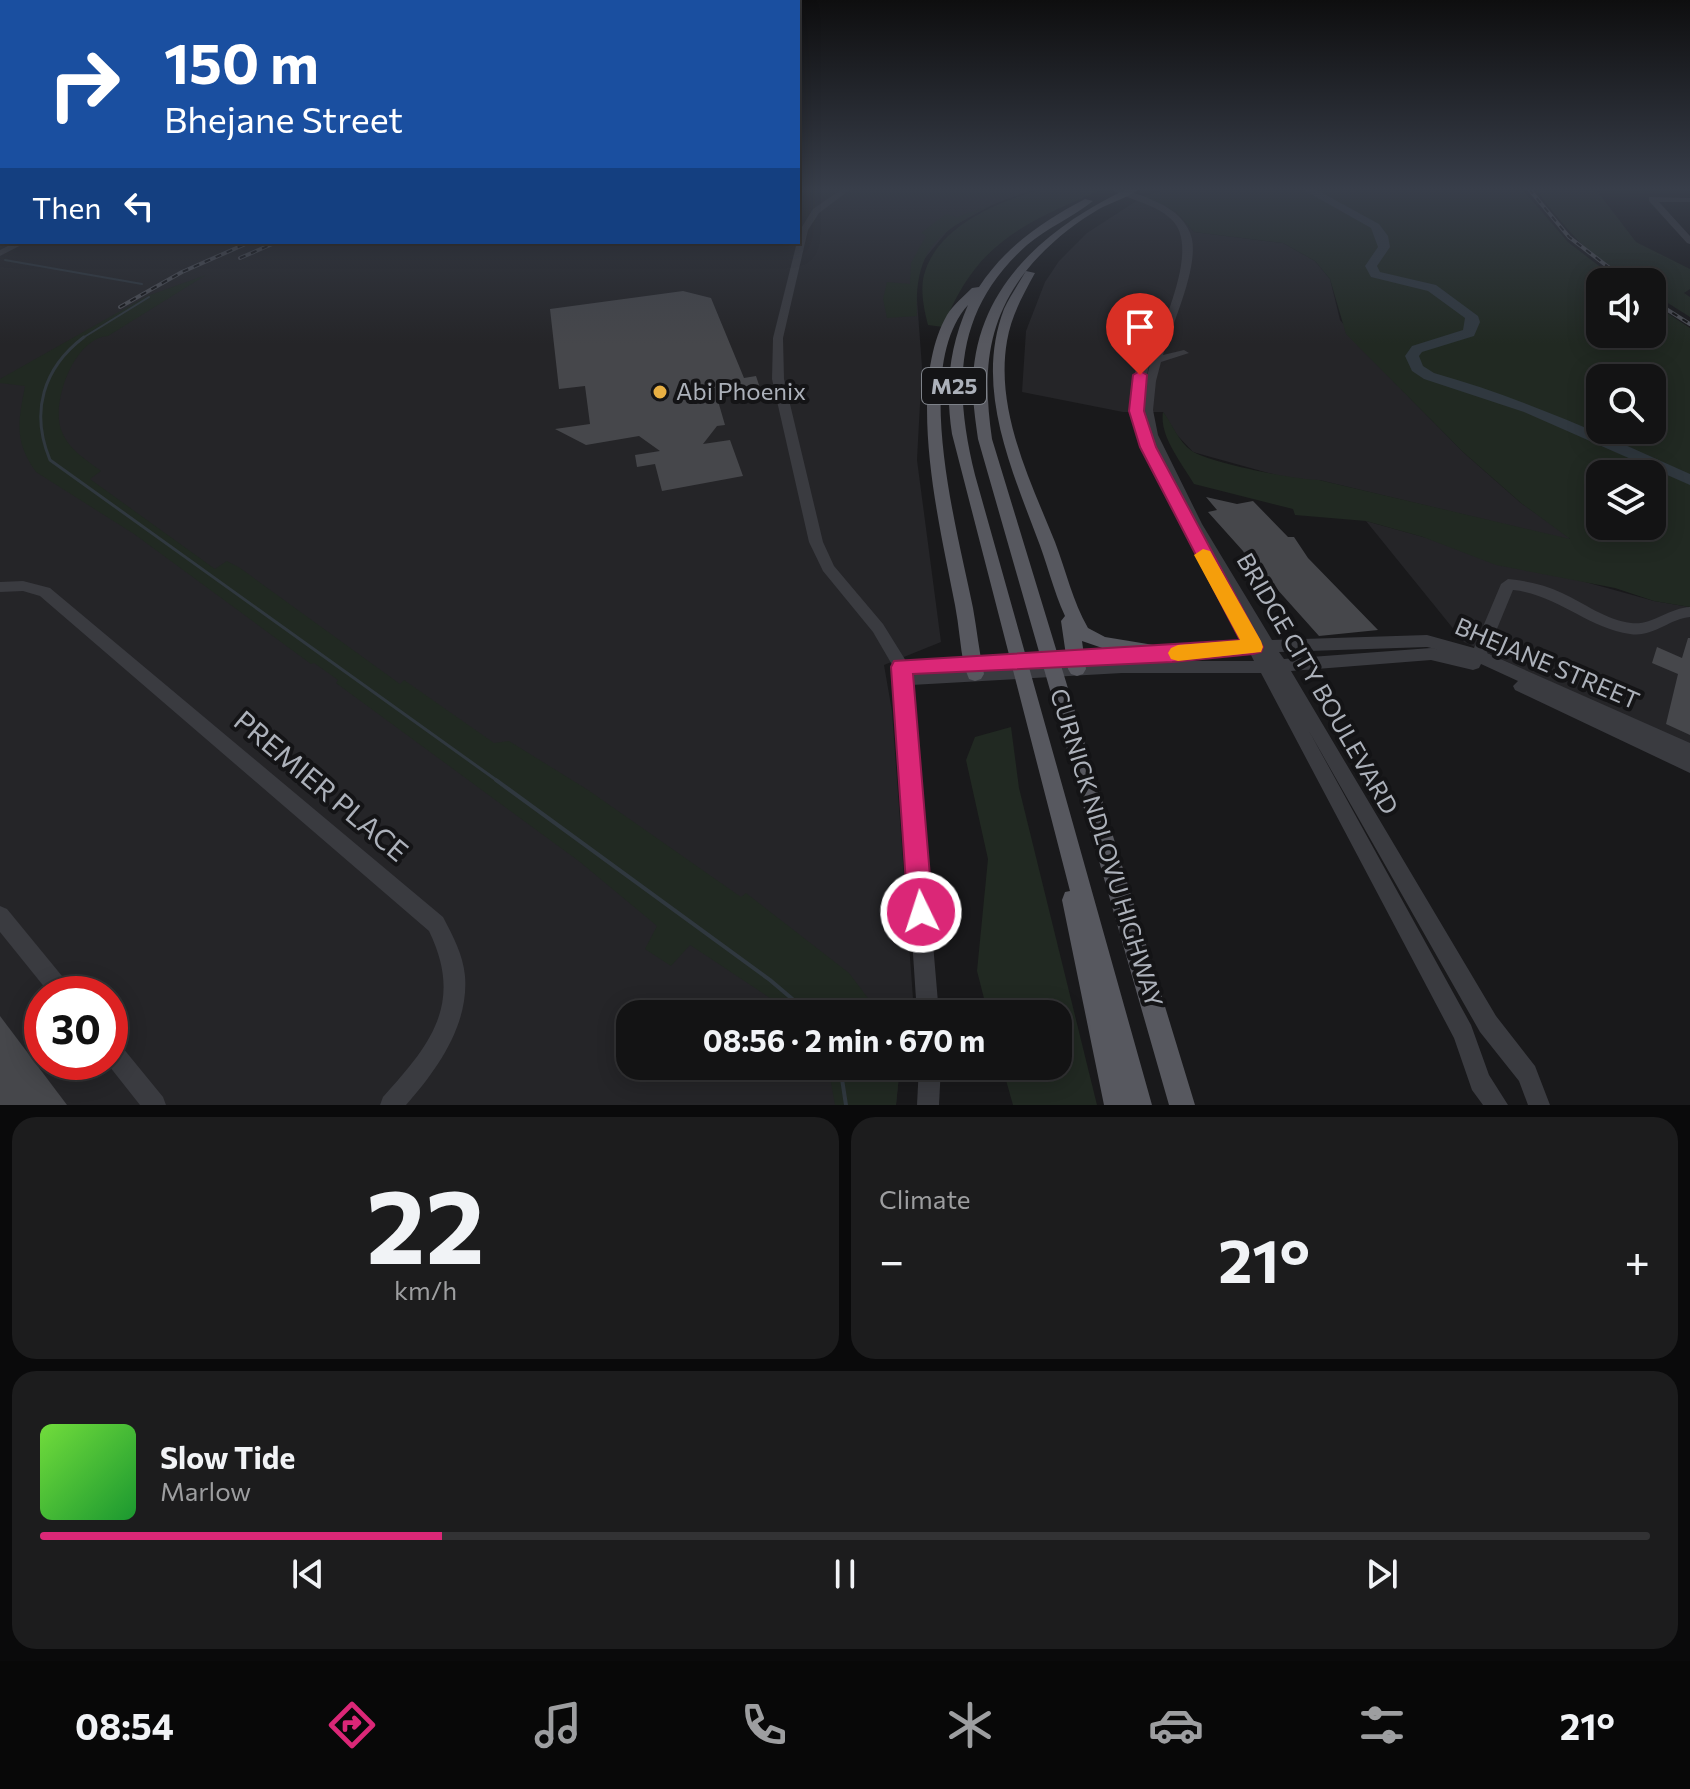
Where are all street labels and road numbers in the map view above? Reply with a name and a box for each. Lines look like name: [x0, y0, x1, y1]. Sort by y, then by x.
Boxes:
road number: M25: [922, 368, 986, 404]
street label: BRIDGE CITY BOULEVARD: [1232, 547, 1405, 819]
street label: BHEJANE STREET: [1451, 611, 1644, 715]
street label: CURNICK NDLOVU HIGHWAY: [1045, 685, 1170, 1011]
street label: PREMIER PLACE: [228, 703, 415, 868]

